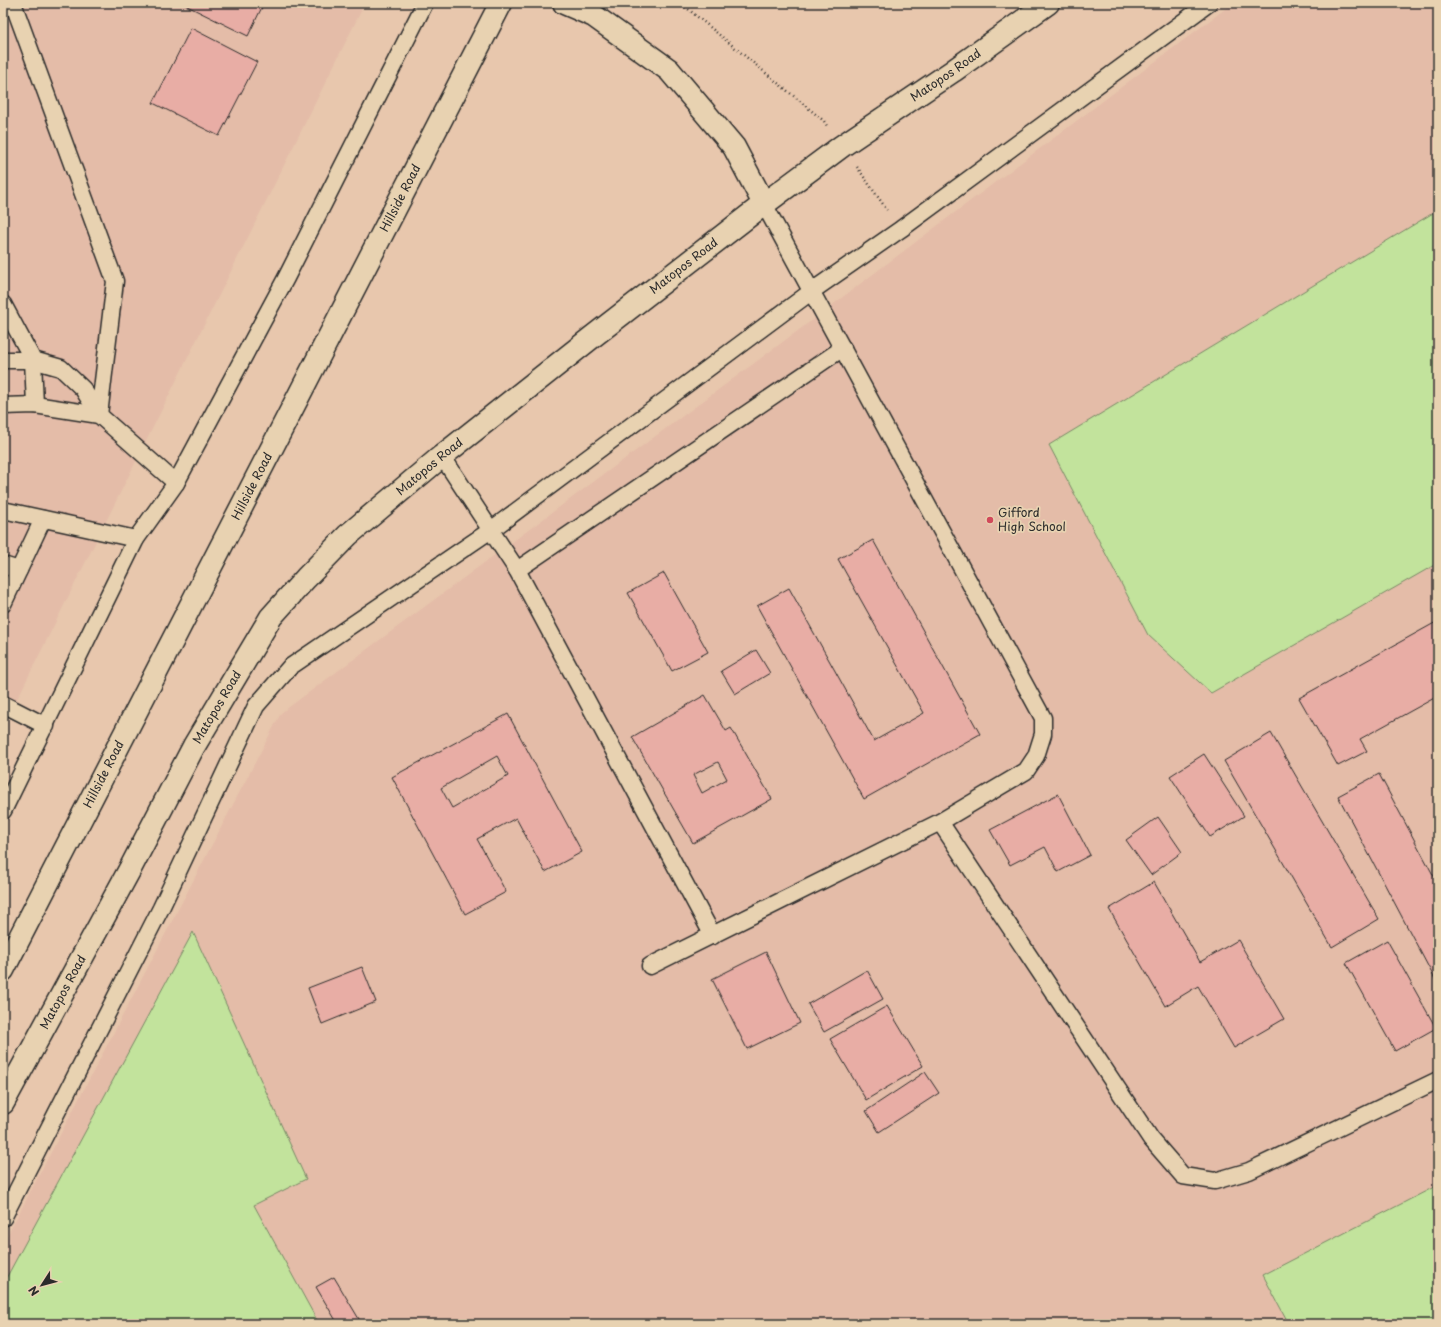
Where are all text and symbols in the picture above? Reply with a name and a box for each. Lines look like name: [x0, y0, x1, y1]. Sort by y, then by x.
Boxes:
street label: Matopos Road: [906, 44, 984, 105]
street label: Hillside Road: [375, 161, 425, 235]
street label: Matopos Road: [645, 233, 721, 298]
street label: Matopos Road: [391, 433, 466, 499]
street label: Hillside Road: [226, 449, 276, 523]
place label: Gifford High School: [998, 503, 1066, 535]
marker: Gifford High School: [985, 515, 995, 525]
street label: Matopos Road: [187, 667, 245, 747]
street label: Hillside Road: [78, 737, 128, 811]
street label: Matopos Road: [35, 951, 90, 1032]
north arrow: [22, 1265, 62, 1305]
text: N: [24, 1282, 43, 1300]

